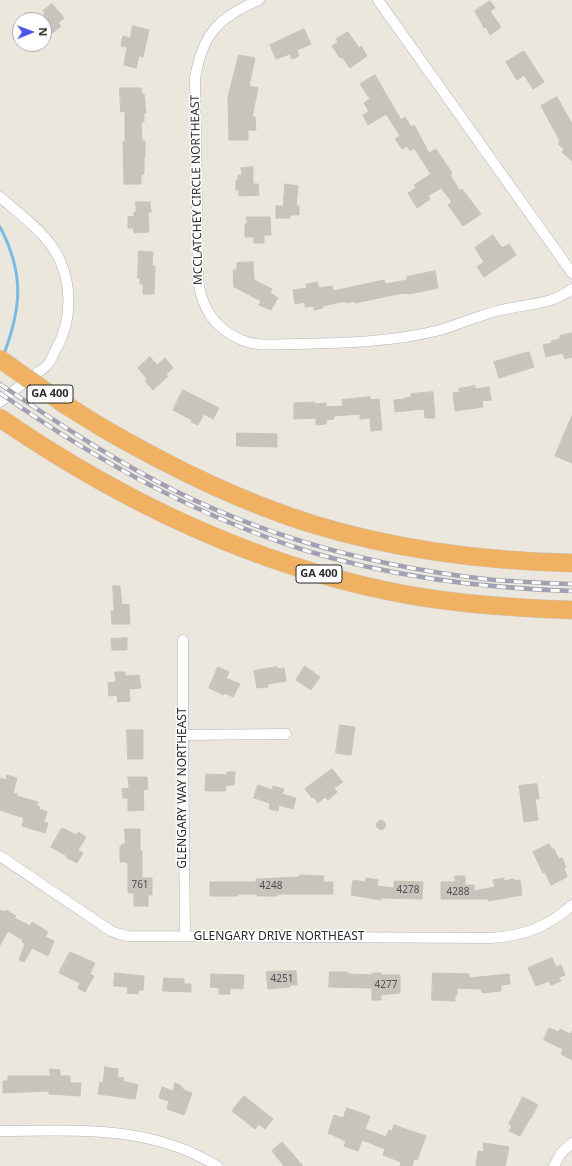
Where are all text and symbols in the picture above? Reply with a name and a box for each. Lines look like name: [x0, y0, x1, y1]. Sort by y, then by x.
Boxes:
north arrow: [12, 12, 52, 52]
text: N: [36, 27, 51, 36]
street label: MCCLATCHEY CIRCLE NORTHEAST: [188, 95, 206, 285]
road number: GA 400: [27, 385, 73, 403]
road number: GA 400: [296, 565, 342, 583]
street label: GLENGARY WAY NORTHEAST: [176, 707, 190, 869]
house number: 761: [131, 879, 149, 891]
house number: 4248: [260, 880, 282, 892]
house number: 4278: [397, 884, 419, 896]
house number: 4288: [447, 886, 469, 898]
street label: GLENGARY DRIVE NORTHEAST: [194, 930, 364, 944]
house number: 4251: [271, 973, 293, 985]
house number: 4277: [375, 979, 397, 991]

